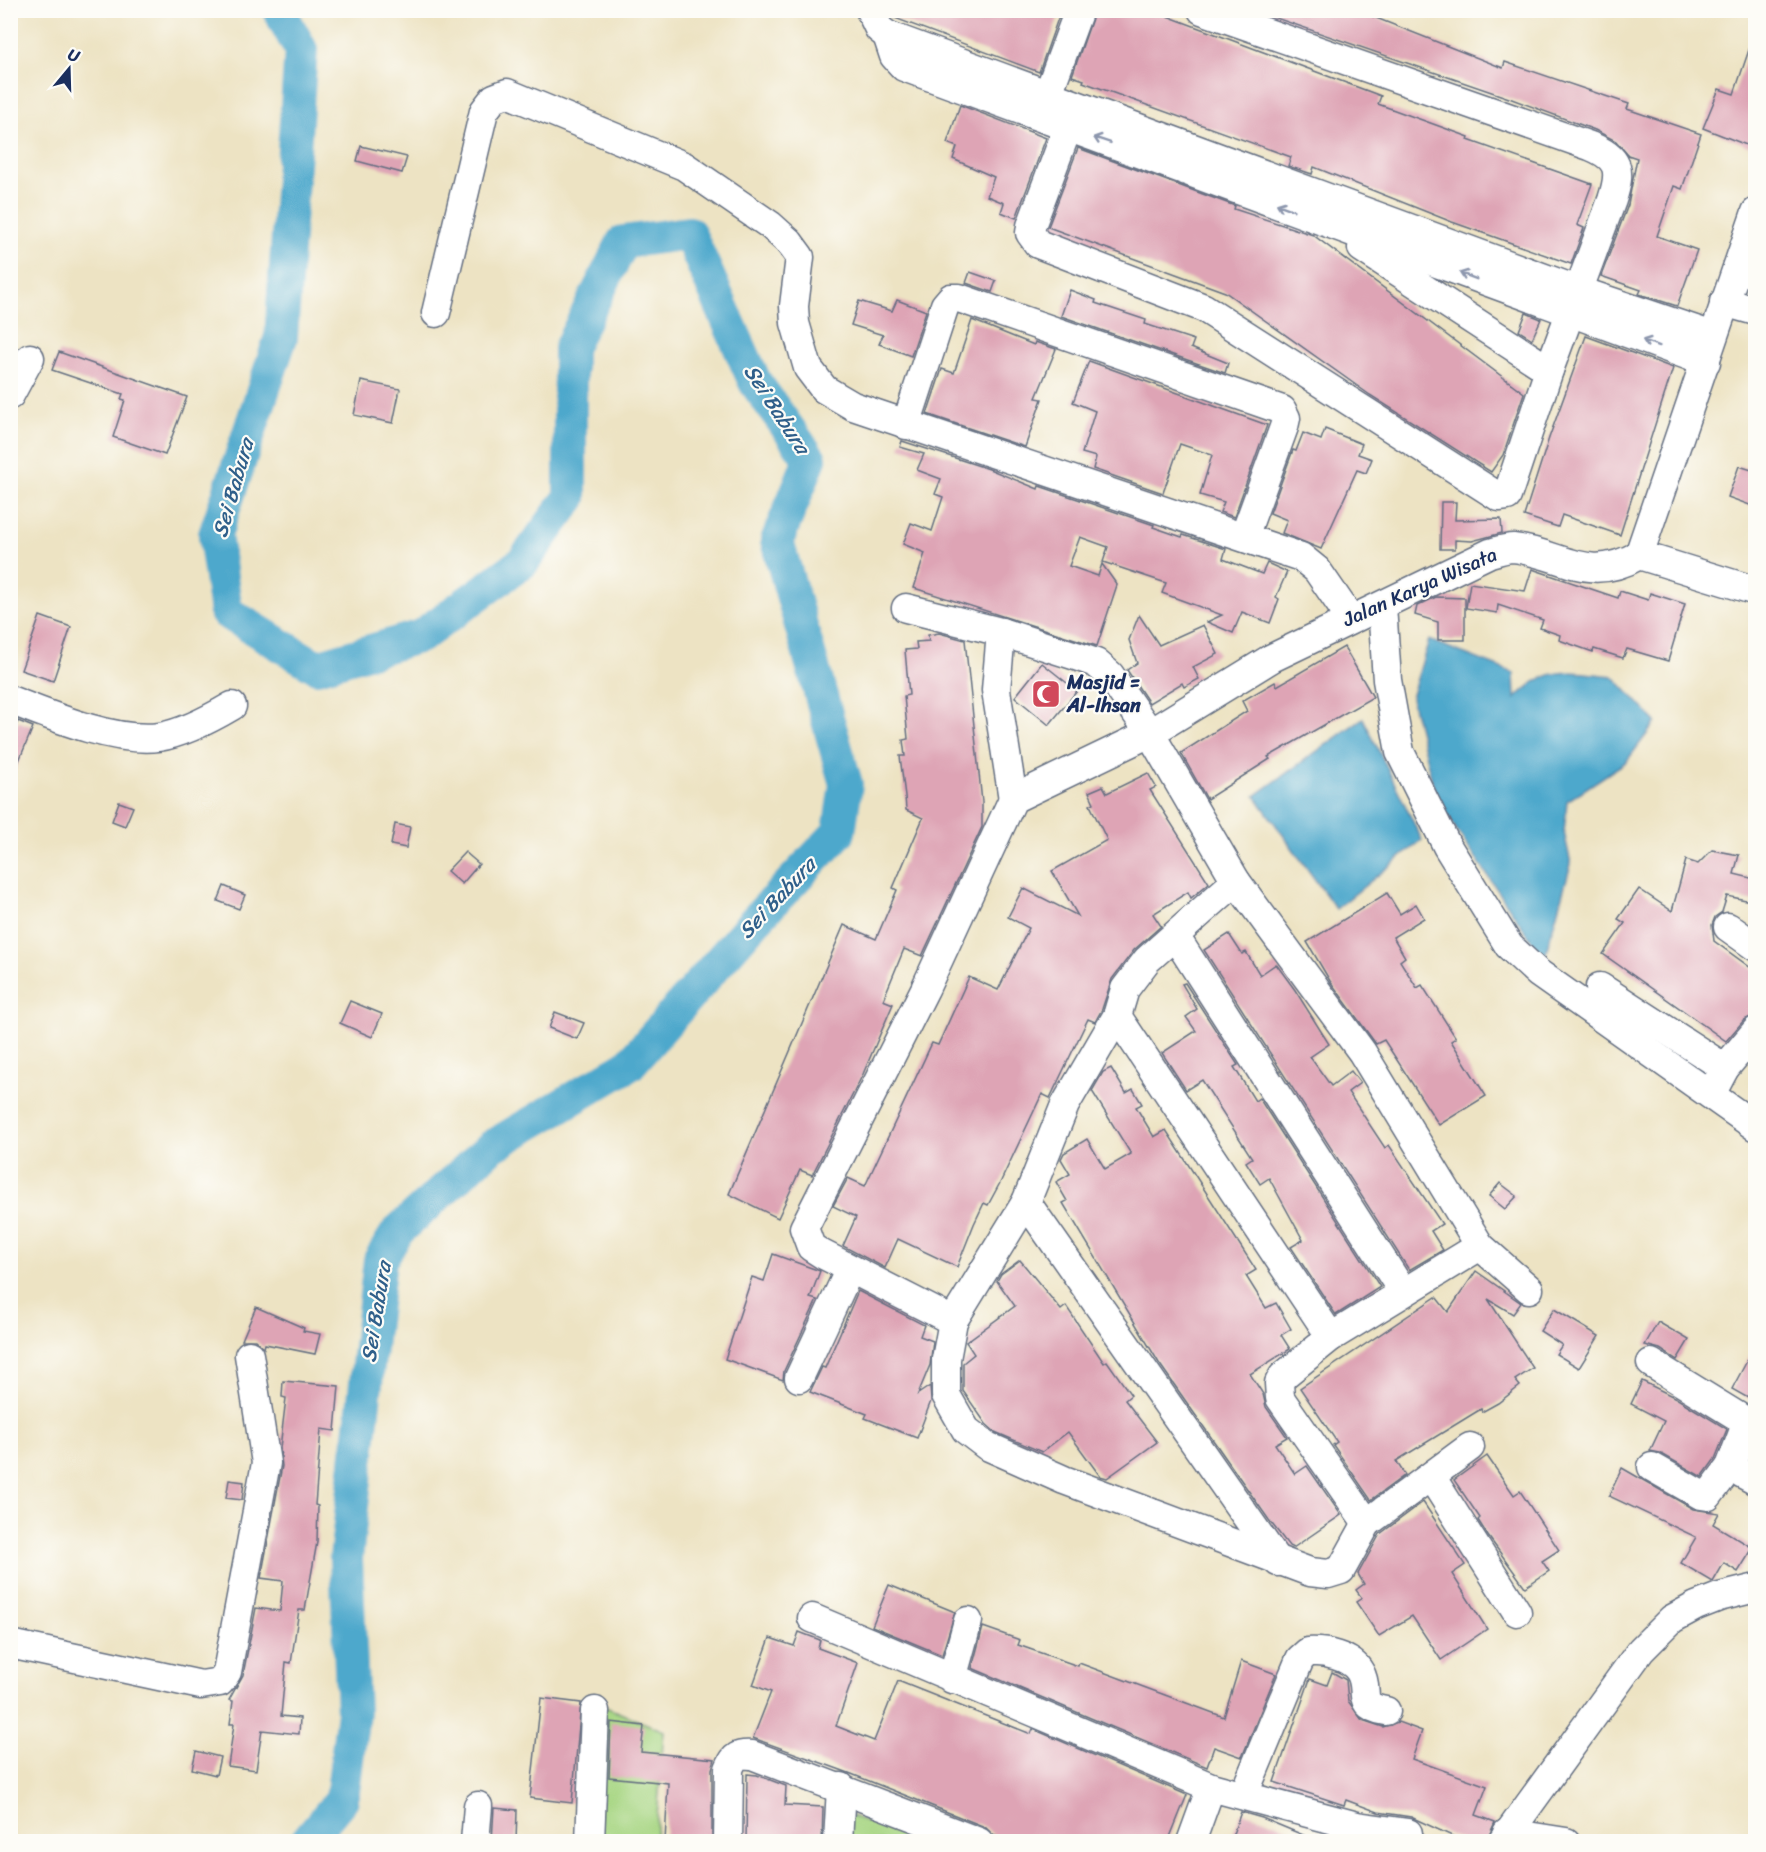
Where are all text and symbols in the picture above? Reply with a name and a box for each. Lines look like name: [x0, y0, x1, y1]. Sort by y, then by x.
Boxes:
north arrow: [39, 39, 99, 99]
text: U: [64, 40, 85, 71]
one-way arrow: [1093, 133, 1112, 144]
one-way arrow: [1276, 201, 1295, 212]
one-way arrow: [1459, 269, 1477, 280]
one-way arrow: [1642, 336, 1661, 347]
water label: Sei Babura: [734, 356, 822, 464]
water label: Sei Babura: [201, 432, 266, 542]
street label: Jalan Karya Wisata: [1336, 537, 1503, 637]
place label: Masjid = Al-Ihsan: [1066, 665, 1141, 723]
mosque icon: Masjid = Al-Ihsan: [1030, 678, 1062, 710]
water label: Sei Babura: [729, 846, 827, 948]
water label: Sei Babura: [349, 1257, 403, 1365]

